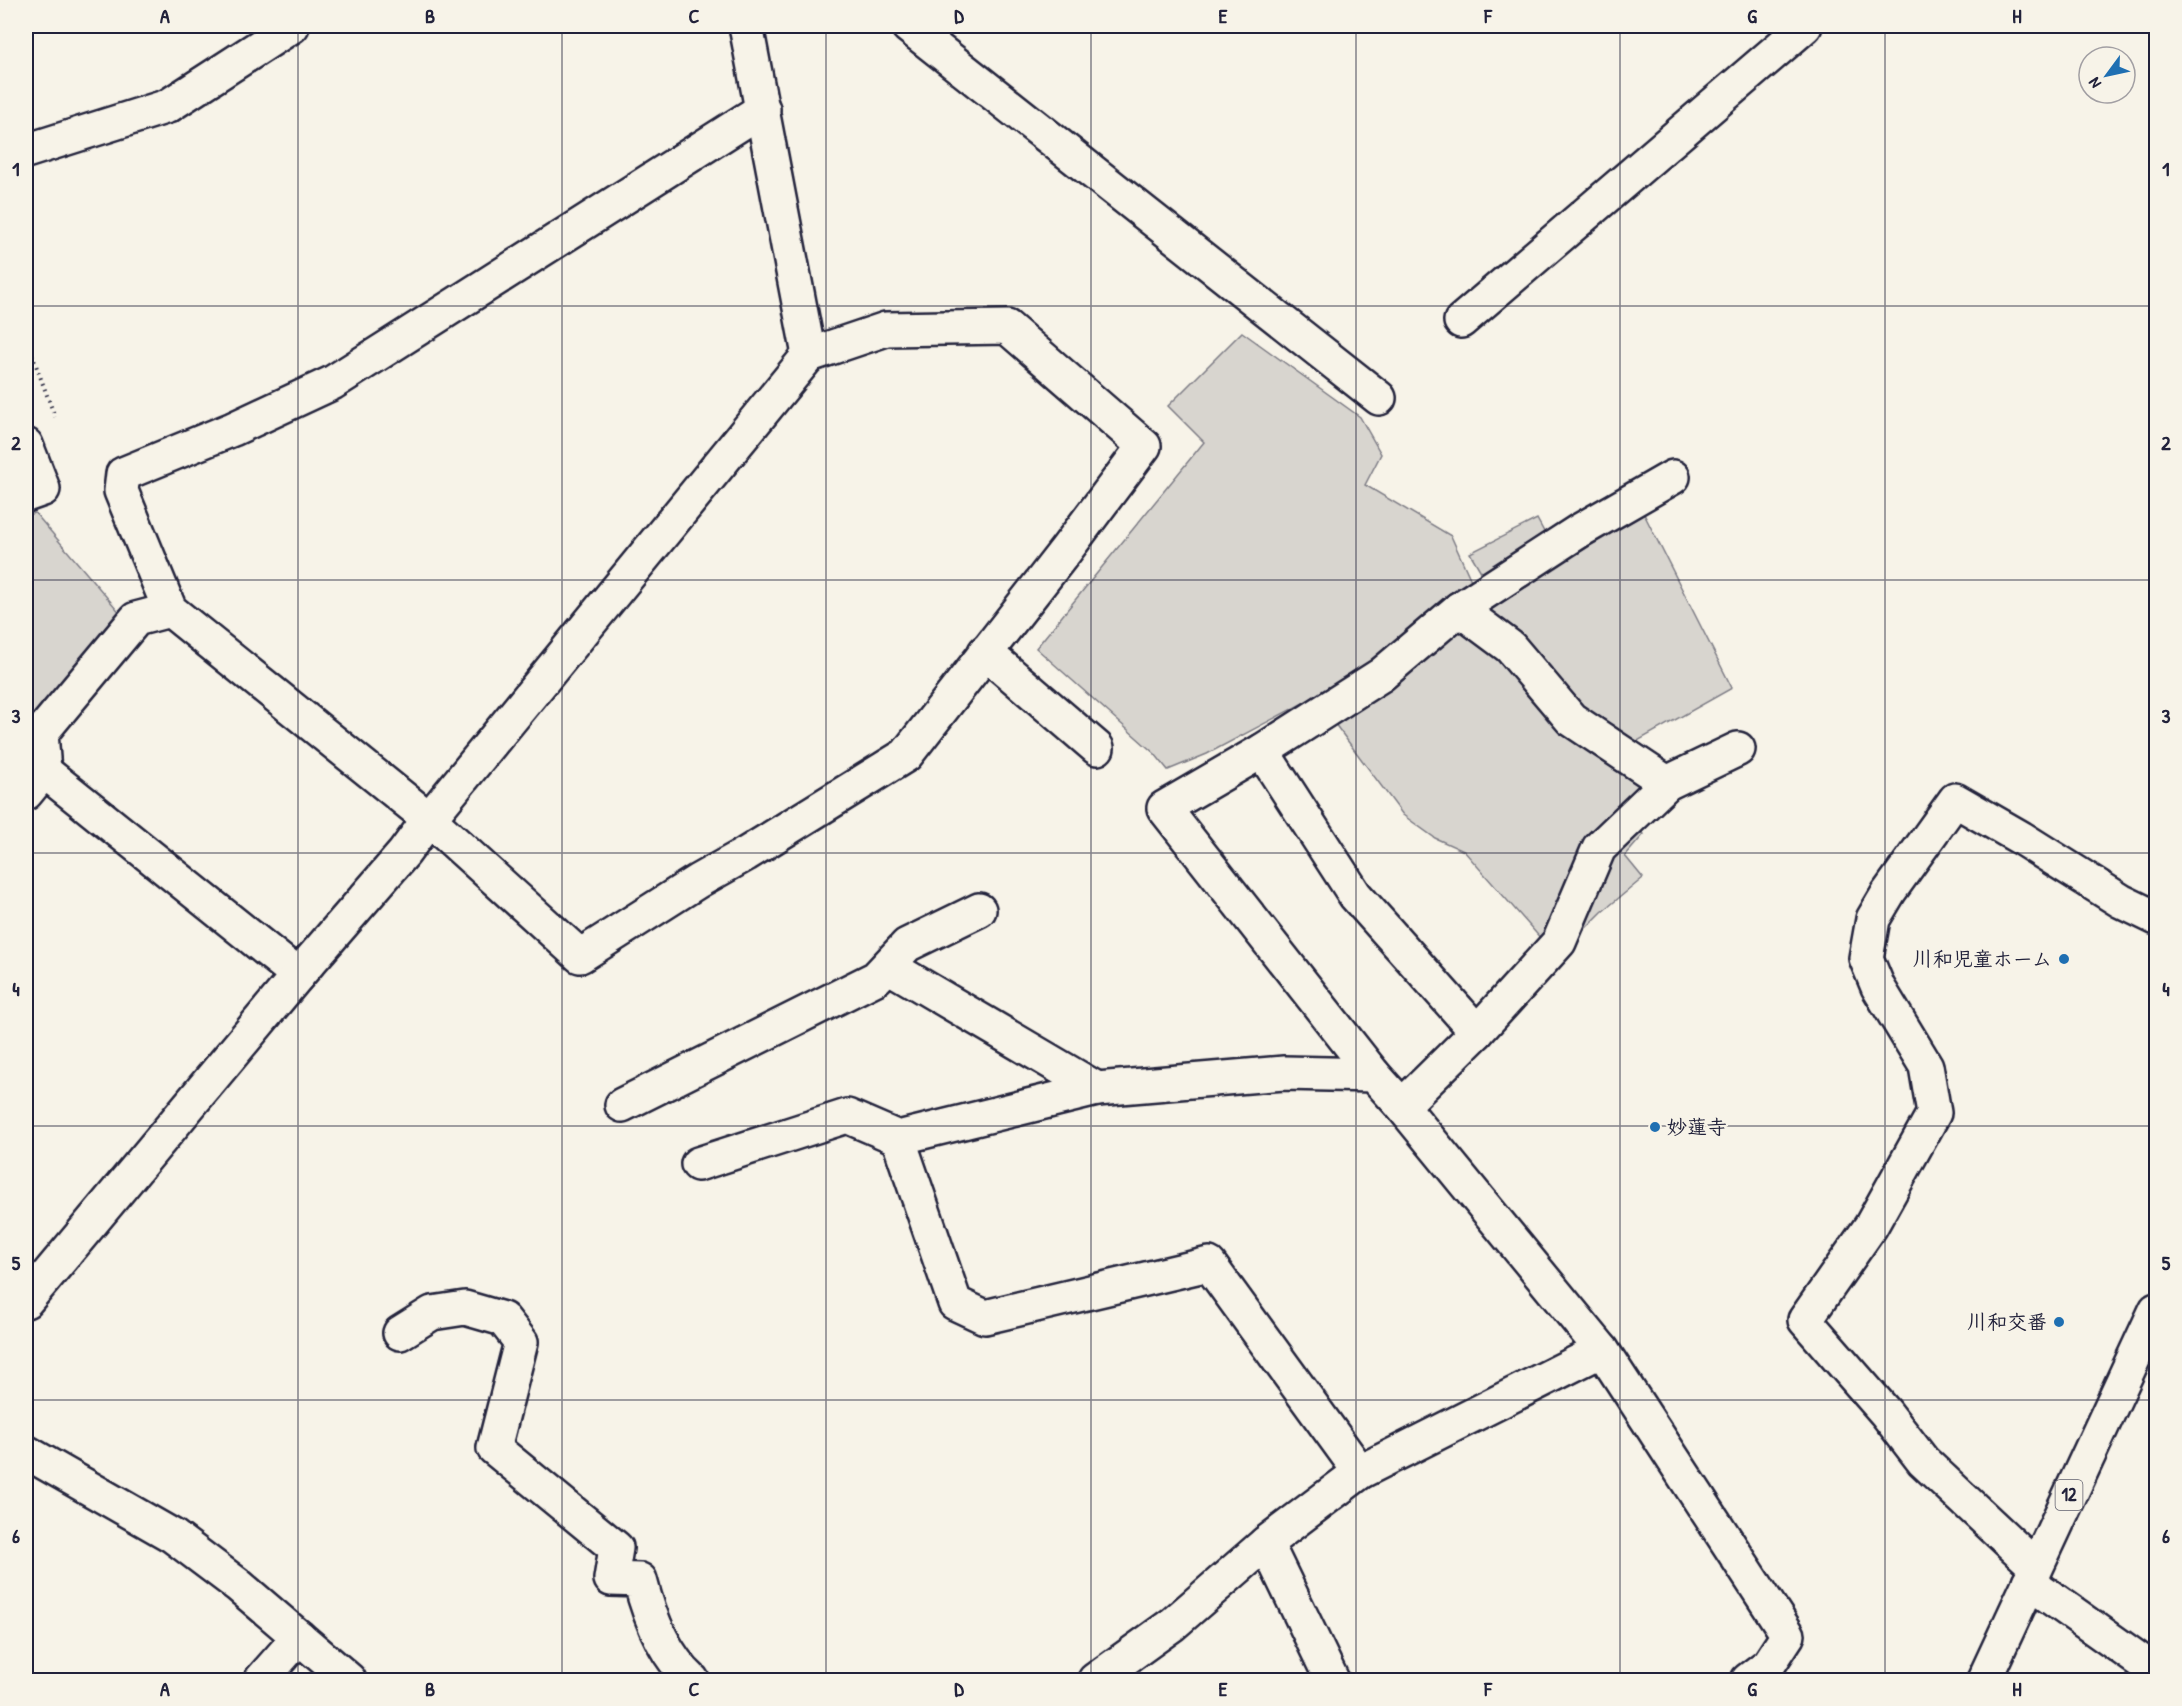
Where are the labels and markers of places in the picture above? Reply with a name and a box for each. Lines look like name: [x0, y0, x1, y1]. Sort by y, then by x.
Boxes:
place label: 川和児童ホーム: [1913, 945, 2052, 972]
marker: 川和児童ホーム: [2057, 952, 2071, 966]
place label: 妙蓮寺: [1667, 1113, 1727, 1140]
marker: 妙蓮寺: [1648, 1120, 1662, 1134]
place label: 川和交番: [1967, 1308, 2047, 1335]
marker: 川和交番: [2052, 1315, 2066, 1329]

